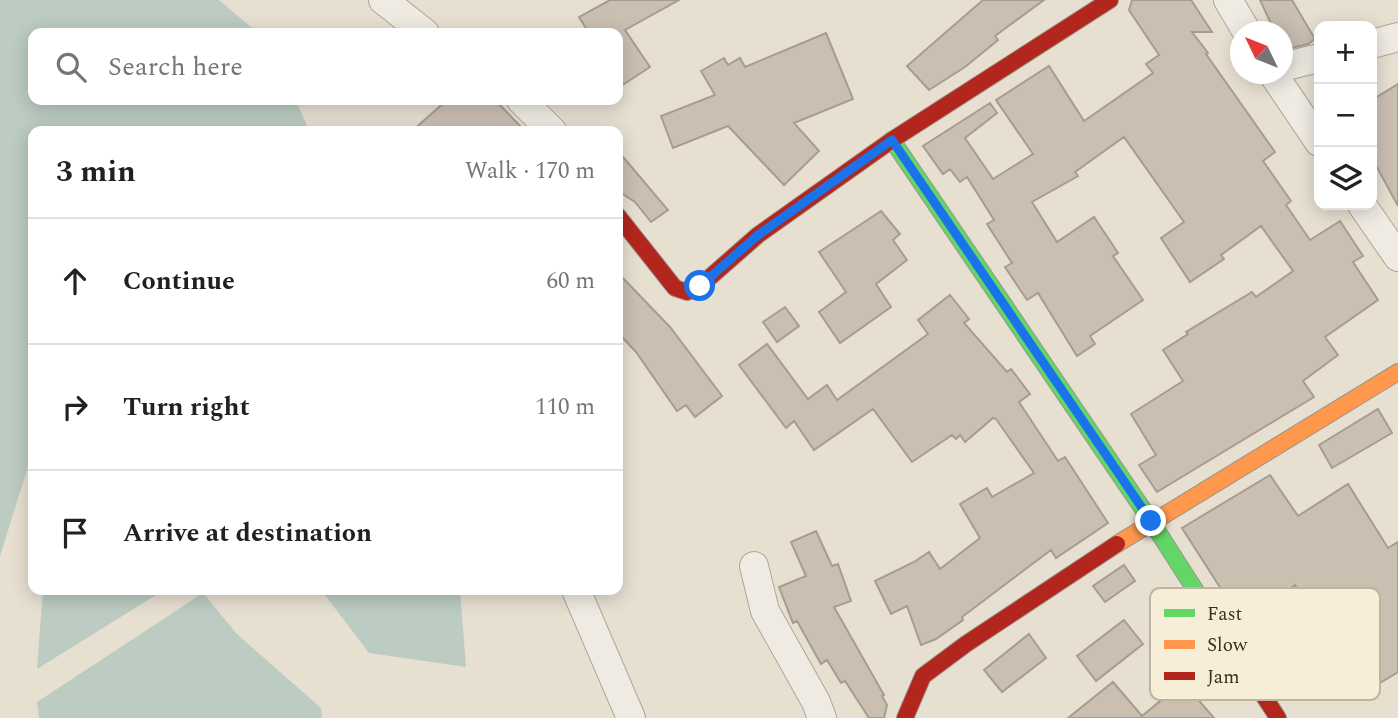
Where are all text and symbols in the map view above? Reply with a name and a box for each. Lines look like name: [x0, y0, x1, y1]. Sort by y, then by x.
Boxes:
north arrow: [1230, 21, 1293, 84]
map controls: [1314, 21, 1377, 210]
button: +: [1314, 21, 1377, 84]
search box: [28, 28, 623, 105]
text: Search here: [108, 47, 243, 87]
icon: search: [52, 48, 90, 86]
button: −: [1314, 84, 1377, 147]
button: layers: [1314, 147, 1377, 210]
text: 3 min: [56, 149, 136, 195]
text: Walk · 170 m: [465, 154, 595, 189]
text: Continue: [123, 261, 235, 301]
icon: ahead: [56, 262, 94, 300]
text: 60 m: [546, 264, 595, 299]
route start: [684, 270, 715, 301]
text: Turn right: [123, 387, 250, 427]
icon: right: [56, 388, 94, 426]
text: 110 m: [535, 390, 595, 425]
route end: [1135, 505, 1166, 536]
text: Arrive at destination: [123, 513, 372, 553]
icon: arrive: [56, 514, 94, 552]
legend: [1150, 588, 1380, 700]
text: Fast: [1207, 600, 1243, 629]
text: Slow: [1207, 631, 1248, 660]
text: Jam: [1207, 663, 1239, 692]

